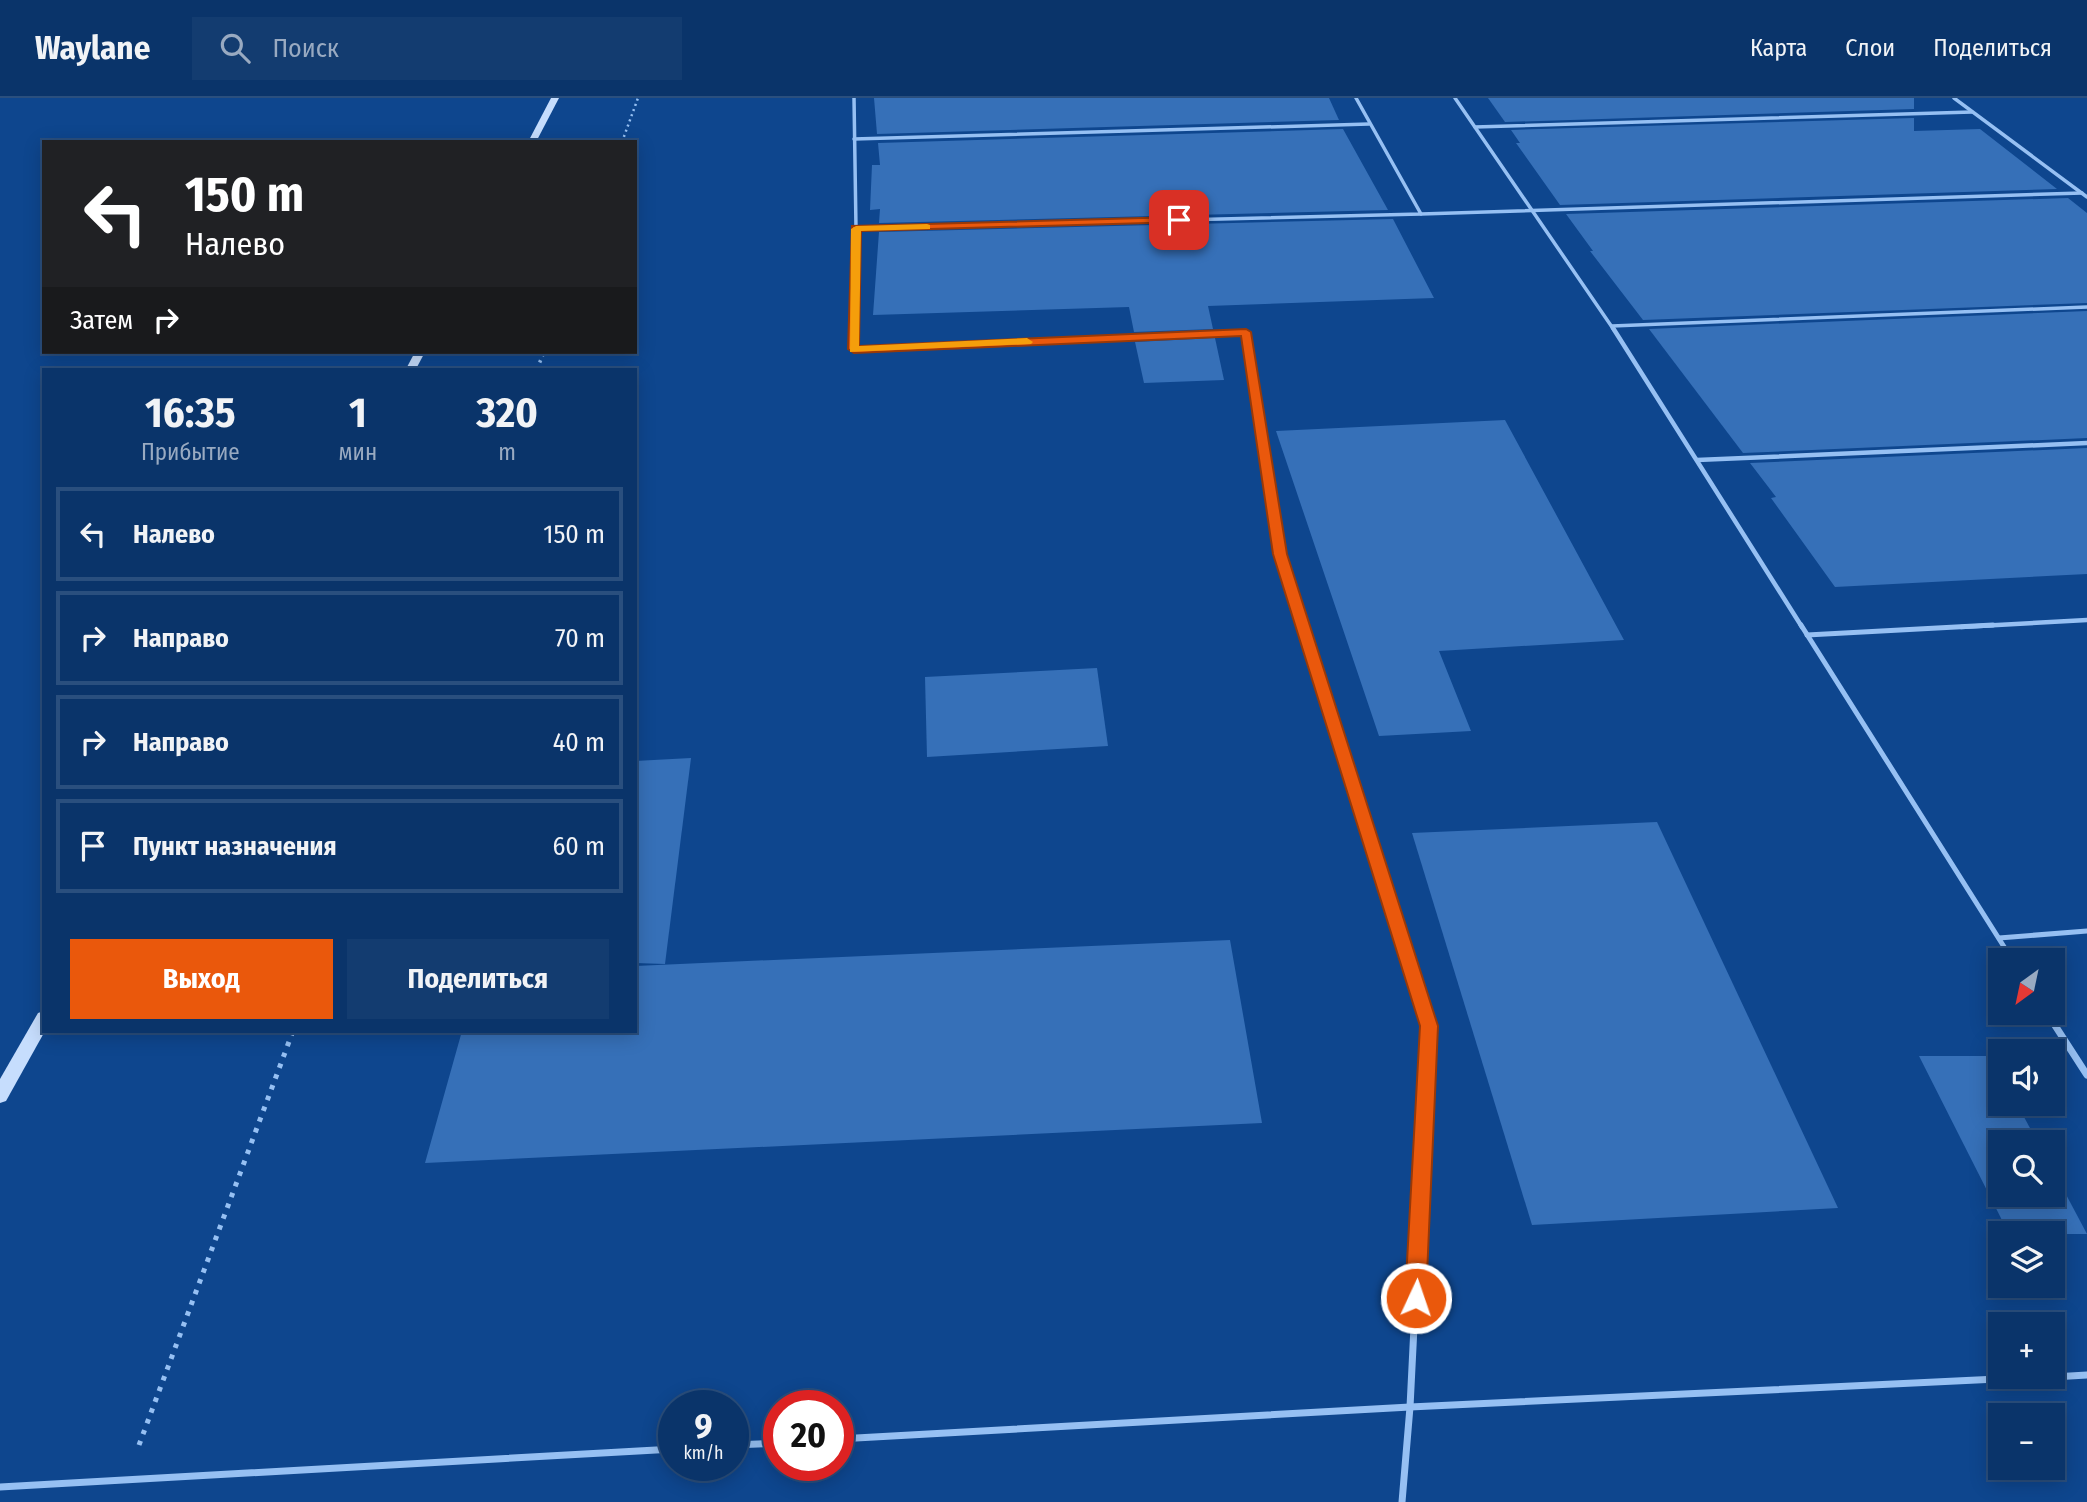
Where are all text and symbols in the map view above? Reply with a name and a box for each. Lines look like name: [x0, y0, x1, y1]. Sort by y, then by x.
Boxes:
search box: [192, 17, 682, 80]
text: Waylane: [35, 28, 150, 68]
icon: search: [216, 29, 254, 67]
text: Поиск: [272, 33, 339, 64]
text: Карта: [1750, 34, 1807, 62]
text: Слои: [1845, 34, 1895, 62]
text: Поделиться: [1933, 34, 2052, 62]
text: 150 m: [185, 165, 304, 224]
icon: left: [70, 168, 161, 259]
pin: [1149, 190, 1209, 250]
icon: arrive: [1160, 201, 1198, 239]
text: Налево: [185, 225, 285, 263]
icon: right: [147, 301, 185, 339]
text: Затем: [70, 305, 133, 336]
text: 16:35: [145, 388, 236, 438]
text: 1: [349, 388, 367, 438]
text: 320: [476, 388, 538, 438]
text: Прибытие: [141, 438, 240, 466]
text: мин: [339, 438, 377, 466]
text: m: [498, 438, 516, 466]
icon: left: [74, 515, 112, 553]
text: Налево: [133, 519, 215, 550]
text: 150 m: [543, 519, 605, 550]
icon: right: [74, 619, 112, 657]
text: Направо: [133, 623, 229, 654]
text: 70 m: [555, 623, 605, 654]
icon: right: [74, 723, 112, 761]
text: Направо: [133, 727, 229, 758]
text: 40 m: [553, 727, 605, 758]
icon: arrive: [74, 827, 112, 865]
text: Пункт назначения: [133, 831, 337, 862]
text: 60 m: [552, 831, 605, 862]
button: Выход: [70, 939, 333, 1019]
button: Поделиться: [347, 939, 609, 1019]
north arrow: [1988, 948, 2065, 1026]
map controls: [1988, 948, 2065, 1480]
button: sound: [1988, 1039, 2065, 1116]
button: search: [1988, 1130, 2065, 1207]
button: layers: [1988, 1221, 2065, 1298]
position arrow: [1379, 1261, 1453, 1335]
button: +: [1988, 1312, 2065, 1389]
speed limit sign: 20: [763, 1390, 854, 1481]
button: −: [1988, 1403, 2065, 1480]
text: 9: [694, 1405, 713, 1447]
text: km/h: [683, 1442, 724, 1464]

